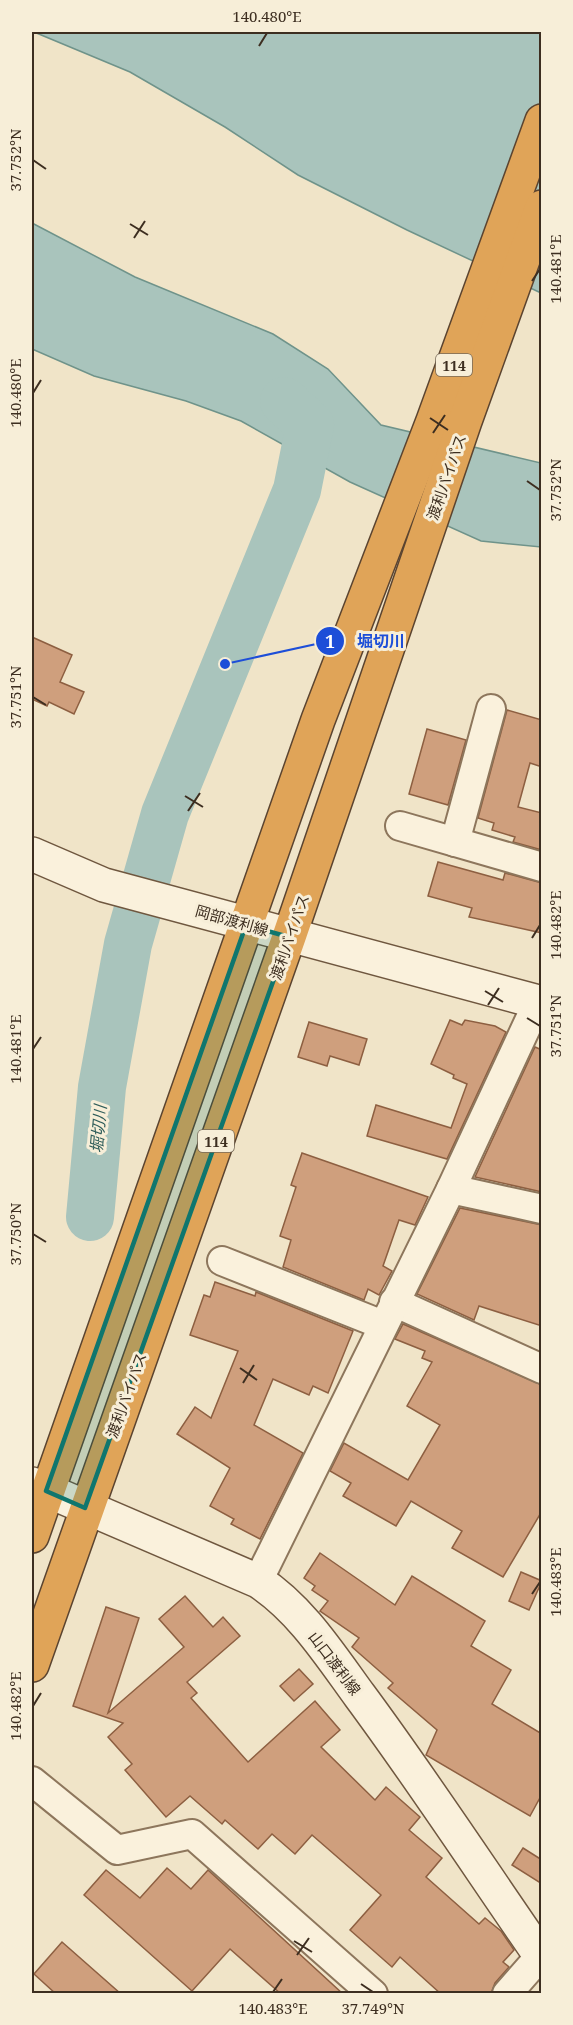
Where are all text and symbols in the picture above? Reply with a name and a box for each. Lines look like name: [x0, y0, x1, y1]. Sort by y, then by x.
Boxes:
text: 140.480°E: [232, 6, 302, 26]
text: 37.752°N: [5, 128, 25, 192]
text: 140.481°E: [545, 234, 565, 304]
road number: 114: [436, 354, 472, 376]
text: 140.480°E: [5, 358, 25, 428]
street label: 渡利バイパス: [422, 431, 470, 523]
text: 37.752°N: [545, 458, 565, 522]
callout: 堀切川: [315, 624, 417, 658]
text: 1: [325, 629, 335, 653]
text: 堀切川: [357, 630, 405, 652]
text: 37.751°N: [5, 665, 25, 729]
text: 140.482°E: [545, 890, 565, 960]
street label: 渡利バイパス: [265, 891, 313, 983]
street label: 岡部渡利線: [193, 900, 271, 940]
text: 37.751°N: [545, 994, 565, 1058]
text: 140.481°E: [5, 1014, 25, 1084]
water label: 堀切川: [85, 1102, 111, 1154]
road number: 114: [198, 1130, 234, 1152]
text: 37.750°N: [5, 1202, 25, 1266]
street label: 渡利バイパス: [101, 1349, 151, 1441]
text: 140.483°E: [545, 1547, 565, 1617]
street label: 山口渡利線: [304, 1627, 366, 1699]
text: 140.482°E: [5, 1671, 25, 1741]
text: 140.483°E: [238, 1998, 308, 2018]
text: 37.749°N: [341, 1998, 405, 2018]

